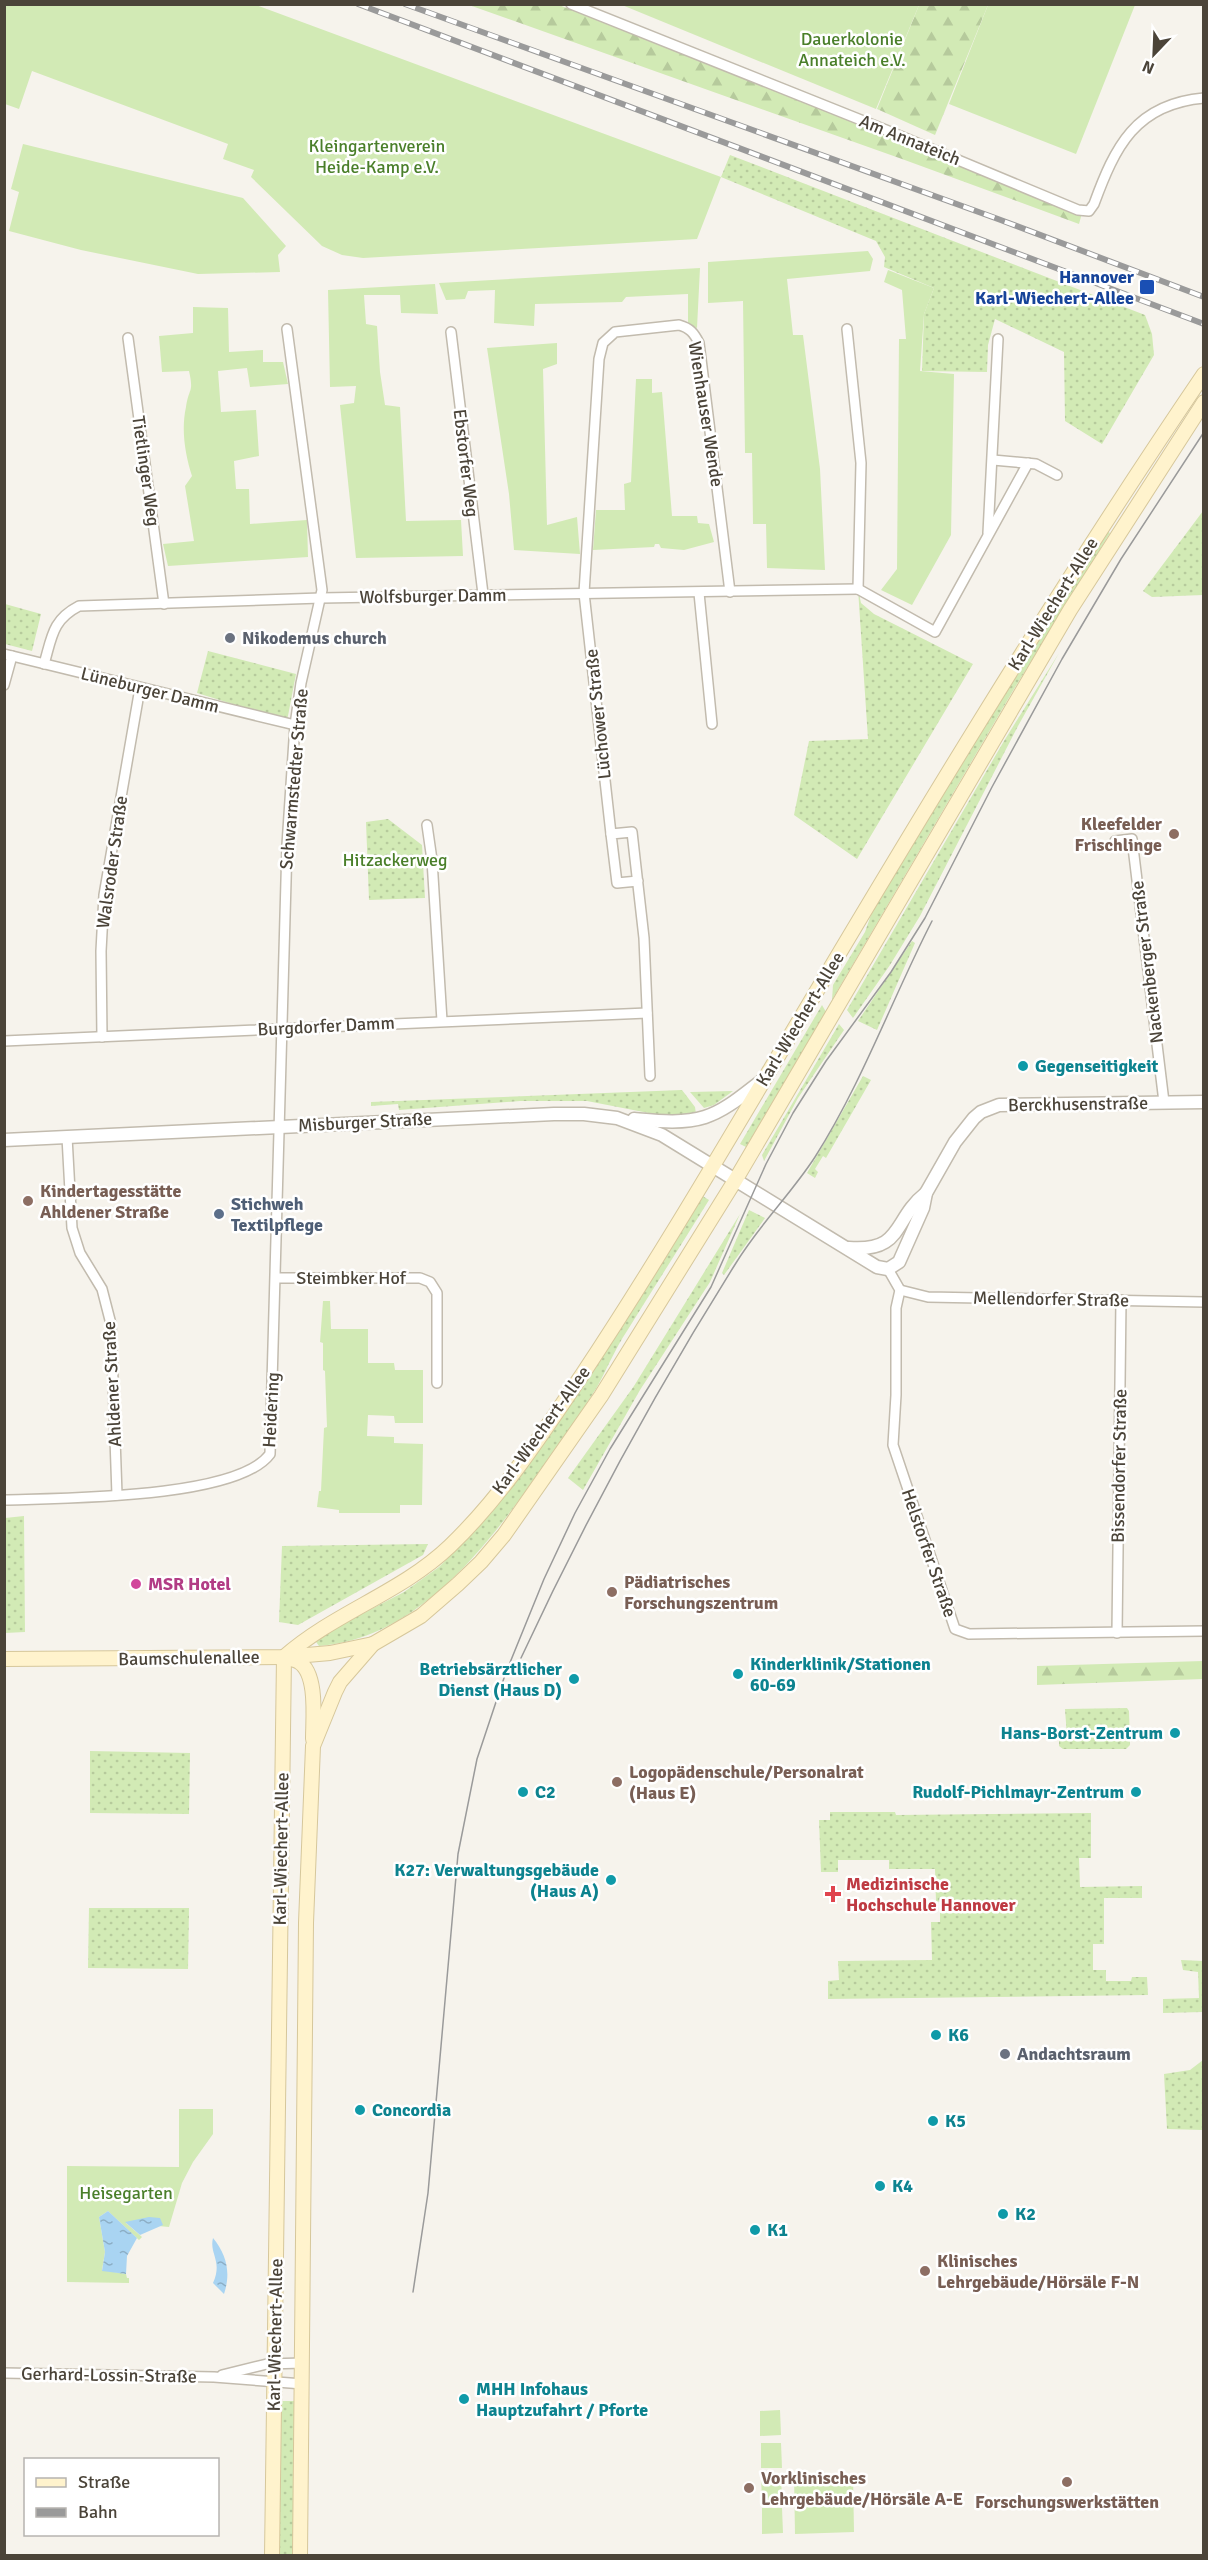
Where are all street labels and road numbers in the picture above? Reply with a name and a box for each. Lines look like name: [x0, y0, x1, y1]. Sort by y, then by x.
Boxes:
street label: Am Annateich: [856, 110, 964, 170]
street label: Wienhauser Wende: [684, 340, 728, 488]
street label: Ebstorfer Weg: [448, 408, 484, 518]
street label: Tietlinger Weg: [127, 414, 165, 528]
street label: Karl-Wiechert-Allee: [1003, 533, 1103, 675]
street label: Wolfsburger Damm: [359, 584, 507, 608]
street label: Lüchower Straße: [580, 648, 616, 780]
street label: Lüneburger Damm: [79, 662, 221, 718]
street label: Schwarmstedter Straße: [275, 688, 313, 870]
street label: Walsroder Straße: [92, 794, 132, 930]
street label: Nackenberger Straße: [1126, 879, 1168, 1045]
street label: Karl-Wiechert-Allee: [751, 948, 849, 1090]
street label: Burgdorfer Damm: [257, 1011, 395, 1041]
street label: Berckhusenstraße: [1008, 1092, 1148, 1116]
street label: Misburger Straße: [297, 1107, 433, 1137]
street label: Steimbker Hof: [296, 1267, 407, 1289]
street label: Mellendorfer Straße: [973, 1287, 1129, 1311]
street label: Ahldener Straße: [98, 1320, 126, 1448]
street label: Karl-Wiechert-Allee: [487, 1362, 595, 1498]
street label: Heidering: [258, 1372, 284, 1448]
street label: Bissendorfer Straße: [1107, 1389, 1131, 1543]
street label: Helstorfer Straße: [897, 1486, 961, 1620]
street label: Baumschulenallee: [118, 1646, 260, 1670]
street label: Karl-Wiechert-Allee: [269, 1772, 293, 1926]
street label: Karl-Wiechert-Allee: [263, 2258, 287, 2412]
street label: Gerhard-Lossin-Straße: [21, 2362, 197, 2388]

